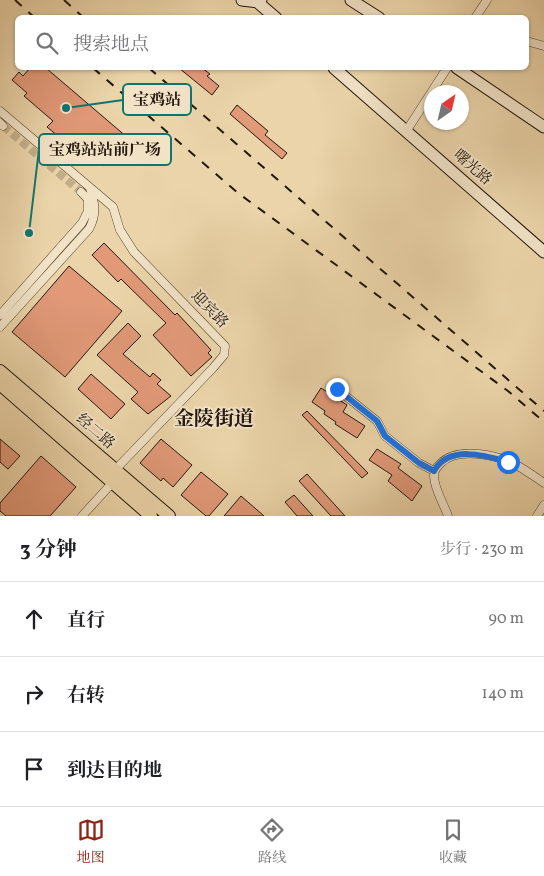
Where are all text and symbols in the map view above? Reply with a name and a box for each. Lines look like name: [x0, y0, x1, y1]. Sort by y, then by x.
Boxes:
search box: [15, 15, 529, 70]
icon: search: [33, 29, 61, 57]
text: 搜索地点: [73, 32, 149, 58]
callout: 宝鸡站: [123, 84, 191, 115]
north arrow: [424, 85, 469, 130]
text: 宝鸡站: [133, 90, 181, 112]
callout: 宝鸡站站前广场: [39, 134, 171, 165]
text: 宝鸡站站前广场: [49, 140, 161, 162]
street label: 曙光路: [448, 145, 496, 191]
street label: 迎宾路: [186, 287, 232, 333]
route end: [326, 378, 349, 401]
district label: 金陵街道: [174, 406, 254, 434]
street label: 经二路: [71, 409, 119, 455]
route start: [497, 451, 520, 474]
text: 3 分钟: [20, 536, 77, 565]
text: 步行 · 230 m: [439, 539, 524, 561]
icon: ahead: [20, 605, 48, 633]
text: 直行: [67, 608, 105, 634]
text: 90 m: [488, 608, 524, 630]
icon: right: [20, 680, 48, 708]
text: 右转: [67, 683, 105, 709]
text: 140 m: [482, 683, 524, 705]
icon: arrive: [20, 755, 48, 783]
text: 到达目的地: [67, 758, 162, 784]
tab: 地图: [77, 816, 105, 868]
tab: 路线: [258, 816, 286, 868]
tab: 收藏: [439, 816, 467, 868]

